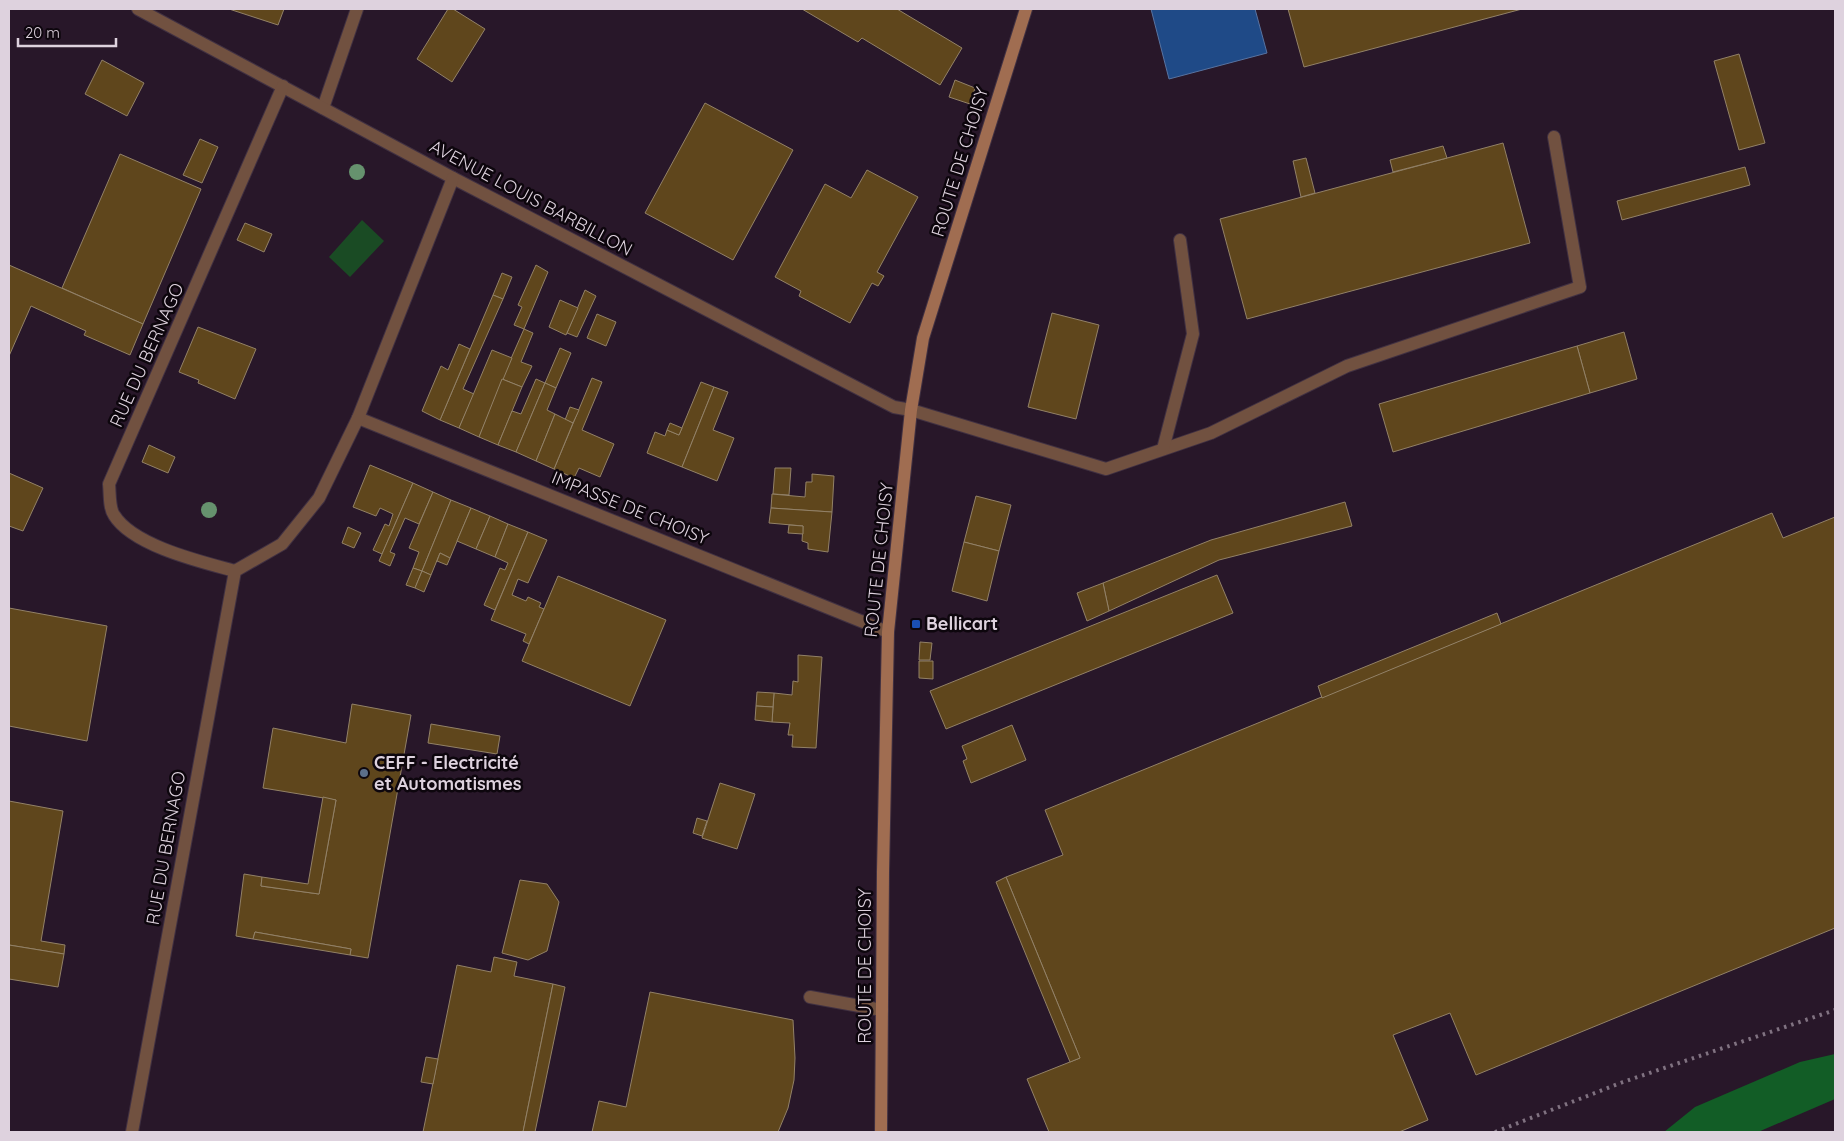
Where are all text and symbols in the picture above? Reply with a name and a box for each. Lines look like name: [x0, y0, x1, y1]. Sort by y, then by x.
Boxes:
scale bar: [18, 15, 115, 47]
text: 20 m: [25, 23, 60, 42]
street label: ROUTE DE CHOISY: [926, 84, 993, 240]
street label: AVENUE LOUIS BARBILLON: [426, 134, 637, 261]
street label: RUE DU BERNAGO: [104, 279, 189, 431]
street label: IMPASSE DE CHOISY: [548, 466, 712, 550]
street label: ROUTE DE CHOISY: [859, 481, 898, 638]
place label: Bellicart: [926, 612, 998, 635]
marker: Bellicart: [910, 618, 922, 630]
place label: CEFF - Electricité et Automatismes: [374, 751, 522, 795]
marker: CEFF - Electricité et Automatismes: [358, 767, 370, 779]
street label: RUE DU BERNAGO: [141, 769, 190, 927]
street label: ROUTE DE CHOISY: [853, 888, 876, 1044]

